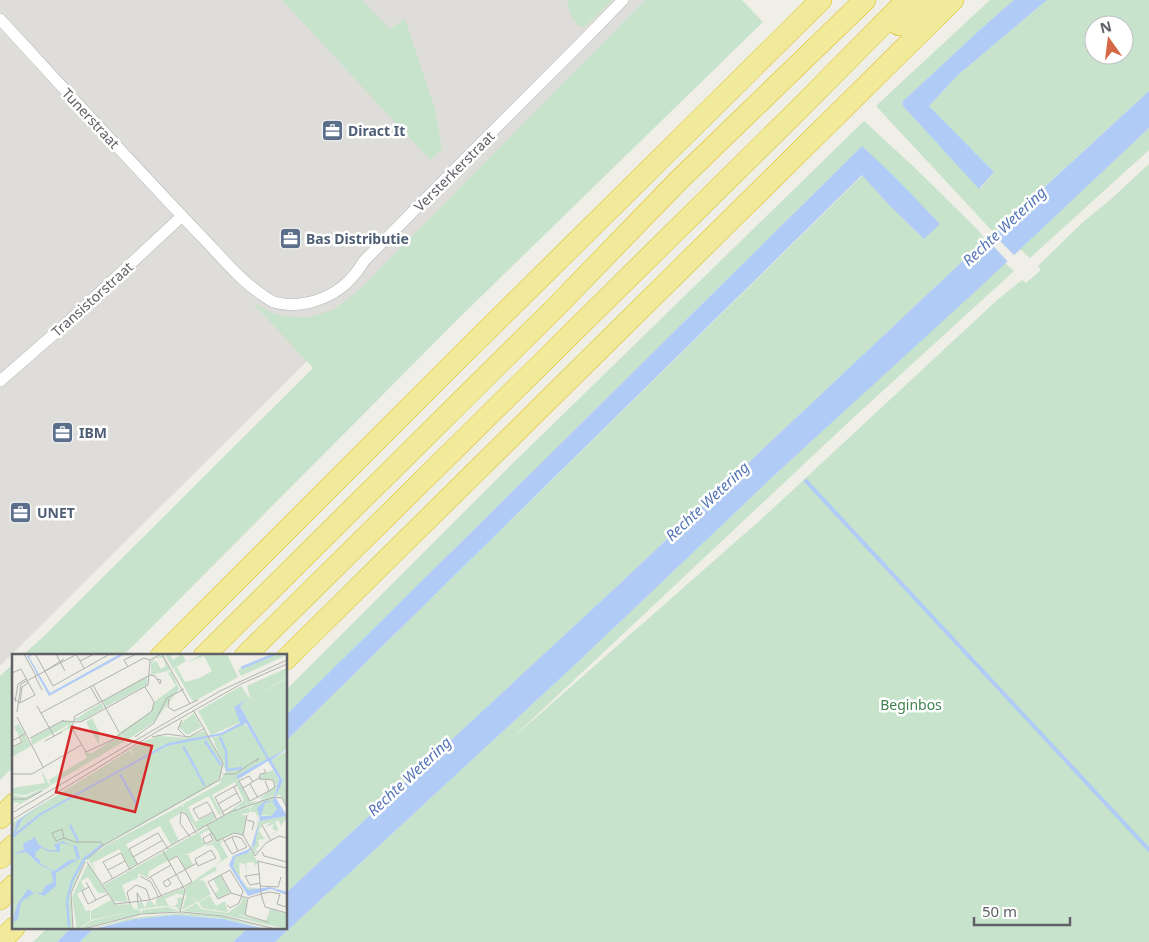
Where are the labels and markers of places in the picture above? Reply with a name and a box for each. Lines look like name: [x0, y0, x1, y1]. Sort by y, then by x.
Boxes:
office icon: Diract It: [320, 118, 344, 142]
place label: Diract It: [348, 121, 405, 140]
office icon: Bas Distributie: [278, 226, 302, 250]
place label: Bas Distributie: [306, 229, 409, 248]
office icon: IBM: [51, 420, 75, 444]
place label: IBM: [79, 423, 107, 442]
office icon: UNET: [9, 500, 33, 524]
place label: UNET: [37, 503, 75, 522]

